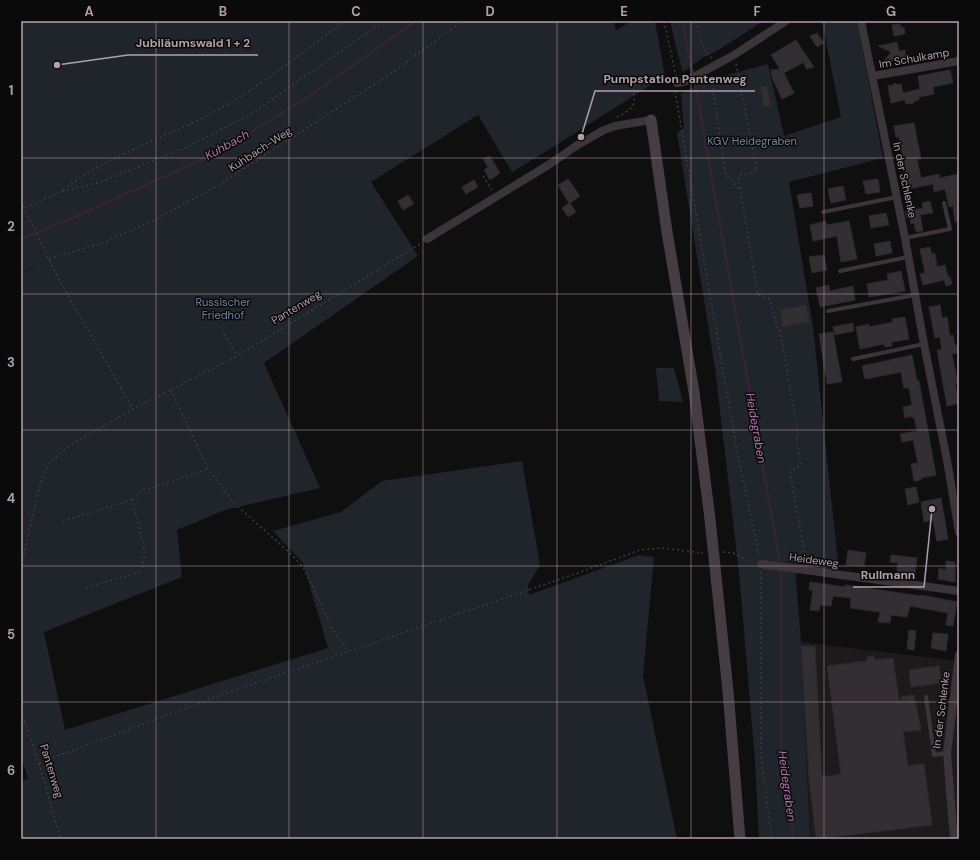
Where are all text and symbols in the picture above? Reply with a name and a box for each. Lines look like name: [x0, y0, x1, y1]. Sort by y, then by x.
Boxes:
text: A: [84, 3, 94, 20]
text: B: [219, 3, 227, 20]
text: C: [351, 3, 361, 20]
text: D: [485, 3, 495, 20]
text: E: [620, 3, 628, 20]
text: F: [753, 3, 761, 20]
text: G: [886, 3, 896, 20]
callout: Jubiläumswald 1 + 2: [128, 31, 258, 55]
text: Jubiläumswald 1 + 2: [136, 35, 250, 51]
street label: Im Schulkamp: [878, 45, 950, 71]
callout: Pumpstation Pantenweg: [595, 67, 755, 91]
text: Pumpstation Pantenweg: [603, 71, 747, 87]
text: 1: [9, 82, 13, 99]
street label: Kuhbach-Weg: [226, 123, 294, 175]
water label: Kuhbach: [202, 126, 252, 164]
park label: KGV Heidegraben: [707, 134, 797, 148]
street label: In der Schlenke: [890, 141, 920, 219]
text: 2: [7, 218, 15, 235]
street label: Pantenweg: [269, 287, 323, 327]
park label: Russischer Friedhof: [196, 295, 250, 322]
text: 3: [7, 354, 15, 371]
water label: Heidegraben: [742, 392, 770, 464]
text: 4: [7, 490, 15, 507]
street label: Heideweg: [788, 550, 840, 570]
callout: Rullmann: [853, 563, 924, 587]
text: Rullmann: [861, 567, 915, 583]
text: 5: [7, 626, 15, 643]
street label: In der Schlenke: [929, 671, 953, 749]
street label: Pantenweg: [37, 742, 67, 800]
water label: Heidegraben: [774, 750, 800, 822]
text: 6: [7, 762, 15, 779]

